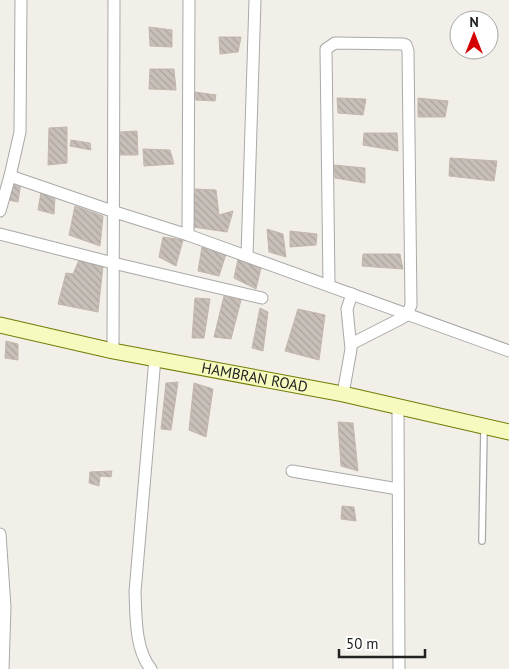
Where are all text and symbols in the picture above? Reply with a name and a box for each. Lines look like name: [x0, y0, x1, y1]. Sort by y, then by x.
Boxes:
north arrow: [449, 10, 499, 60]
text: N: [469, 13, 479, 31]
street label: HAMBRAN ROAD: [200, 358, 309, 396]
scale bar: [339, 626, 425, 658]
text: 50 m: [346, 634, 379, 653]

